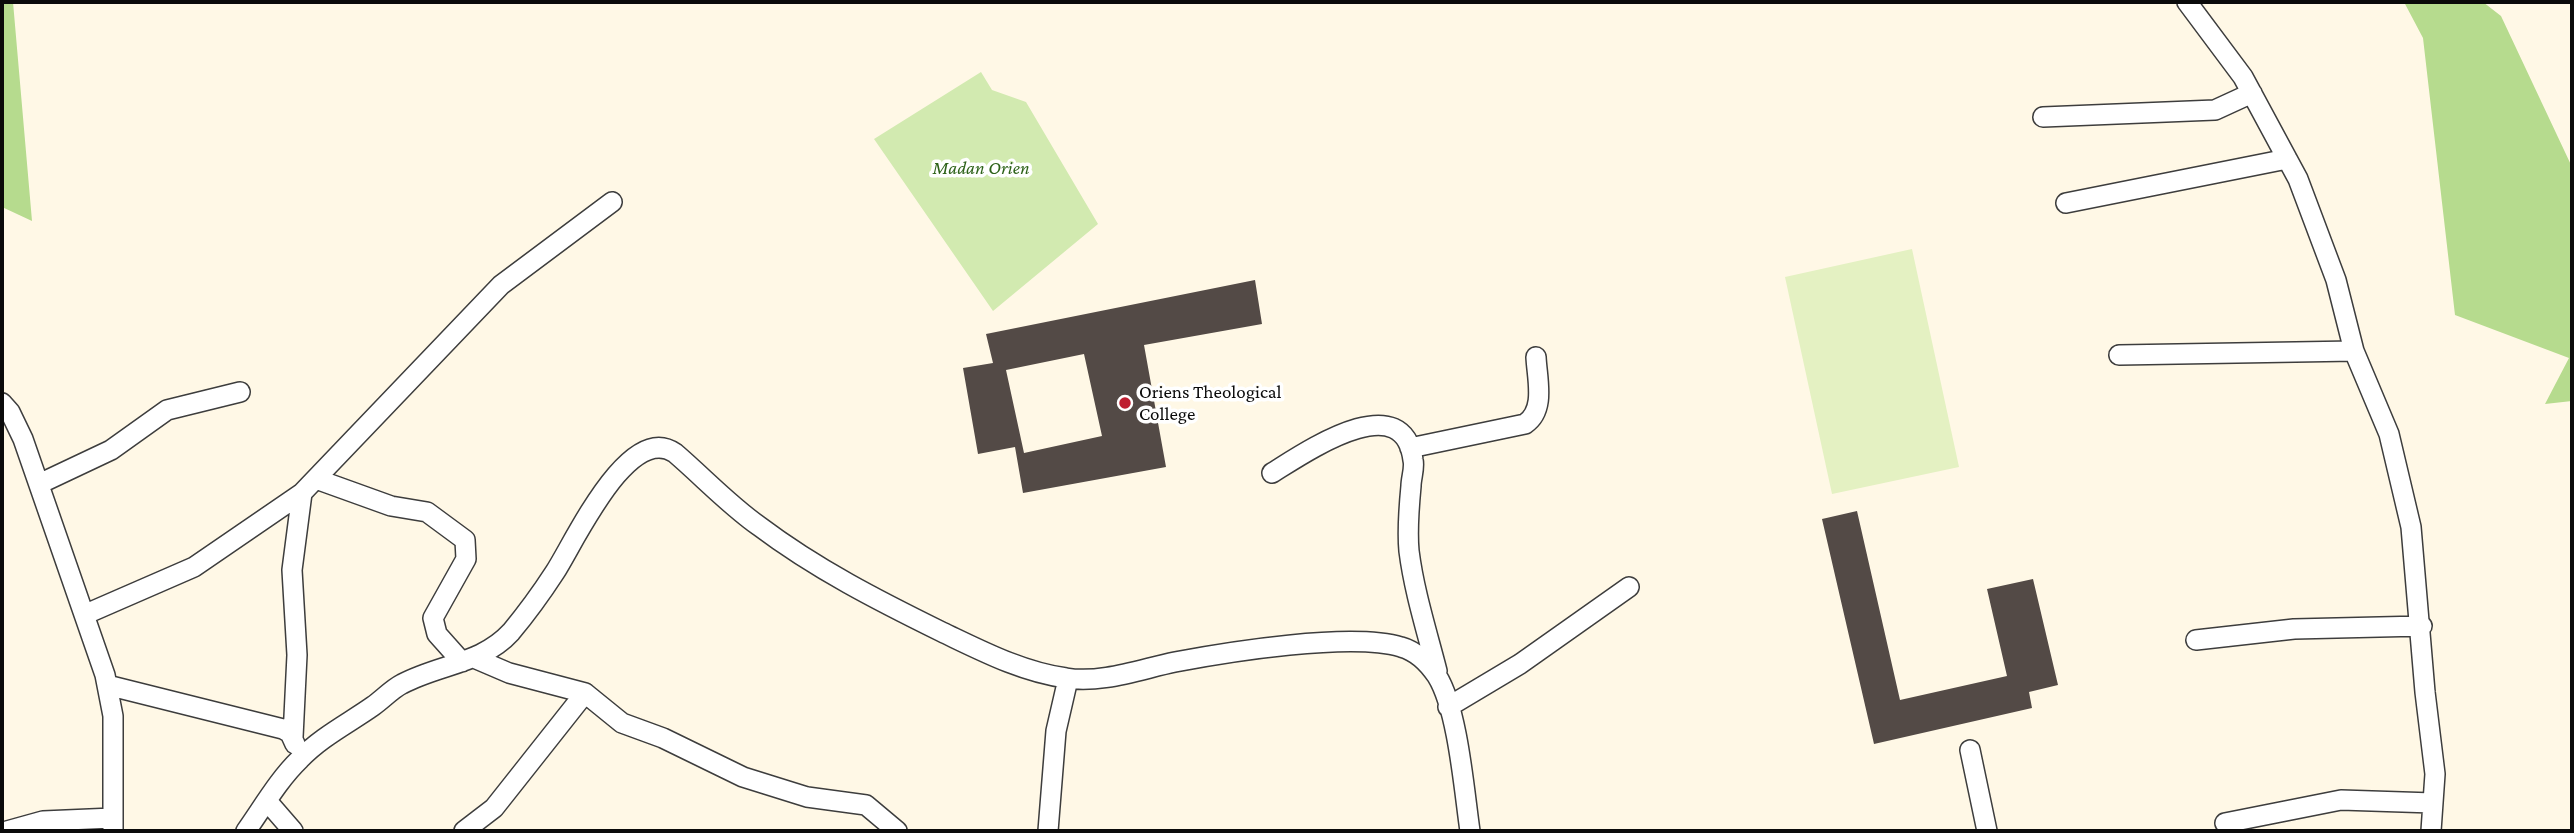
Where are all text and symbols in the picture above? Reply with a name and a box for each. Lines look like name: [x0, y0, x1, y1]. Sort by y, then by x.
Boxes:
park label: Madan Orien: [932, 157, 1030, 179]
place label: Oriens Theological College: [1139, 381, 1282, 425]
marker: Oriens Theological College: [1117, 395, 1133, 411]

